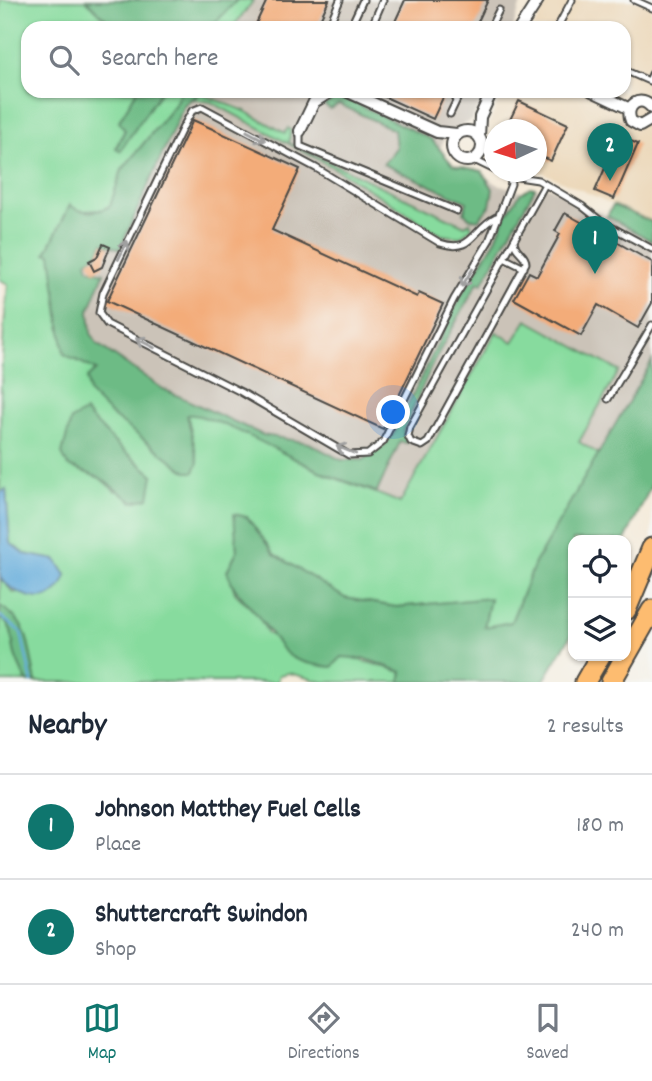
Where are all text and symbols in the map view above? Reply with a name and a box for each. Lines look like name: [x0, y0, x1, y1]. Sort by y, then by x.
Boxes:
search box: [21, 21, 631, 98]
icon: search: [45, 41, 83, 79]
text: Search here: [101, 41, 219, 78]
north arrow: [484, 119, 547, 182]
pin: 2: [587, 123, 633, 181]
one-way arrow: [245, 130, 266, 143]
pin: 1: [572, 216, 618, 274]
one-way arrow: [117, 240, 131, 261]
one-way arrow: [460, 268, 475, 287]
one-way arrow: [135, 336, 156, 350]
your location: [376, 395, 410, 429]
one-way arrow: [336, 442, 357, 455]
map controls: [568, 535, 631, 661]
button: locate: [568, 535, 631, 598]
button: layers: [568, 598, 631, 661]
text: Nearby: [28, 706, 106, 749]
text: 2 results: [547, 711, 624, 744]
text: Johnson Matthey Fuel Cells: [95, 792, 361, 829]
text: 1: [48, 810, 54, 843]
text: 180 m: [576, 810, 624, 843]
text: Place: [95, 829, 141, 862]
text: Shuttercraft Swindon: [95, 897, 308, 934]
text: 2: [46, 915, 56, 948]
text: 240 m: [571, 915, 624, 948]
text: Shop: [95, 934, 137, 967]
tab: Map: [83, 999, 121, 1068]
tab: Directions: [288, 999, 360, 1068]
tab: Saved: [526, 999, 569, 1068]

